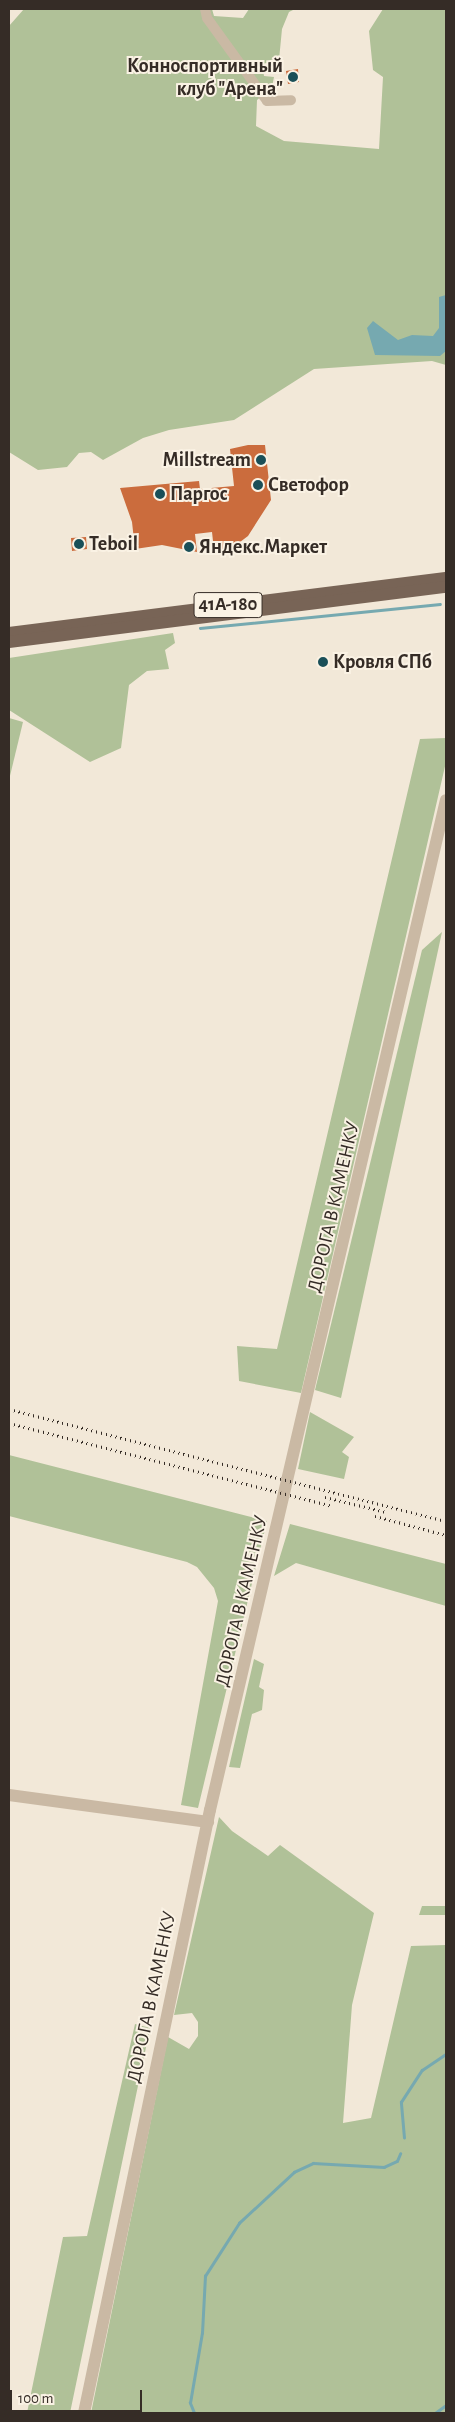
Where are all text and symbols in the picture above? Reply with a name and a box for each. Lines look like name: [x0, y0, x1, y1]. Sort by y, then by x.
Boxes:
place label: Конноспортивный клуб "Арена": [127, 54, 283, 101]
marker: Конноспортивный клуб "Арена": [287, 71, 299, 83]
place label: Millstream: [163, 448, 251, 472]
marker: Millstream: [255, 454, 267, 466]
place label: Светофор: [268, 473, 349, 497]
marker: Светофор: [252, 479, 264, 491]
place label: Паргос: [170, 482, 228, 506]
marker: Паргос: [154, 488, 166, 500]
place label: Teboil: [89, 532, 138, 556]
place label: Яндекс.Маркет: [199, 535, 327, 559]
marker: Teboil: [73, 538, 85, 550]
marker: Яндекс.Маркет: [183, 541, 195, 553]
road number: 41А-180: [193, 588, 263, 622]
place label: Кровля СПб: [333, 650, 432, 674]
marker: Кровля СПб: [317, 656, 329, 668]
street label: ДОРОГА В КАМЕНКУ: [303, 1119, 365, 1295]
street label: ДОРОГА В КАМЕНКУ: [211, 1513, 273, 1689]
street label: ДОРОГА В КАМЕНКУ: [122, 1909, 182, 2085]
scale bar: [12, 2380, 145, 2412]
text: 100 m: [18, 2391, 53, 2406]

